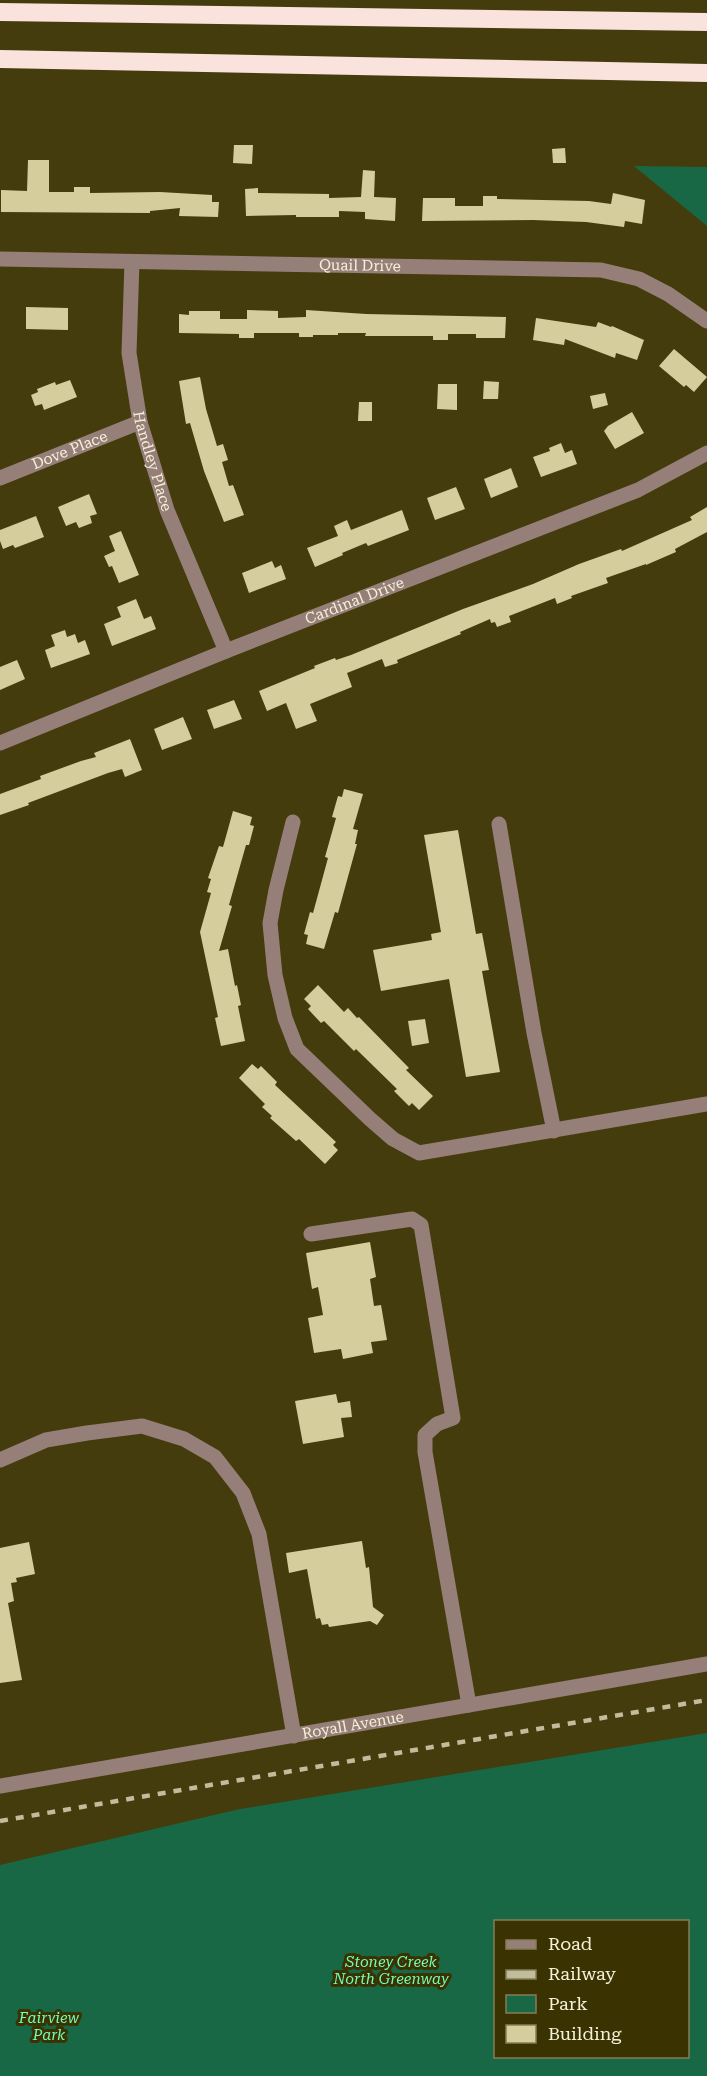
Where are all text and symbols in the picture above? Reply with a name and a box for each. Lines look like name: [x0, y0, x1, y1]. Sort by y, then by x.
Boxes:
street label: Quail Drive: [319, 256, 401, 275]
street label: Handley Place: [129, 410, 176, 514]
street label: Dove Place: [29, 427, 110, 473]
street label: Cardinal Drive: [302, 573, 407, 628]
street label: Royall Avenue: [301, 1708, 405, 1743]
legend: [494, 1920, 689, 2058]
text: Road: [548, 1933, 593, 1954]
park label: Stoney Creek North Greenway: [332, 1953, 449, 1988]
text: Railway: [548, 1963, 616, 1984]
text: Park: [548, 1993, 588, 2014]
park label: Fairview Park: [18, 2009, 80, 2044]
text: Building: [548, 2023, 622, 2044]

